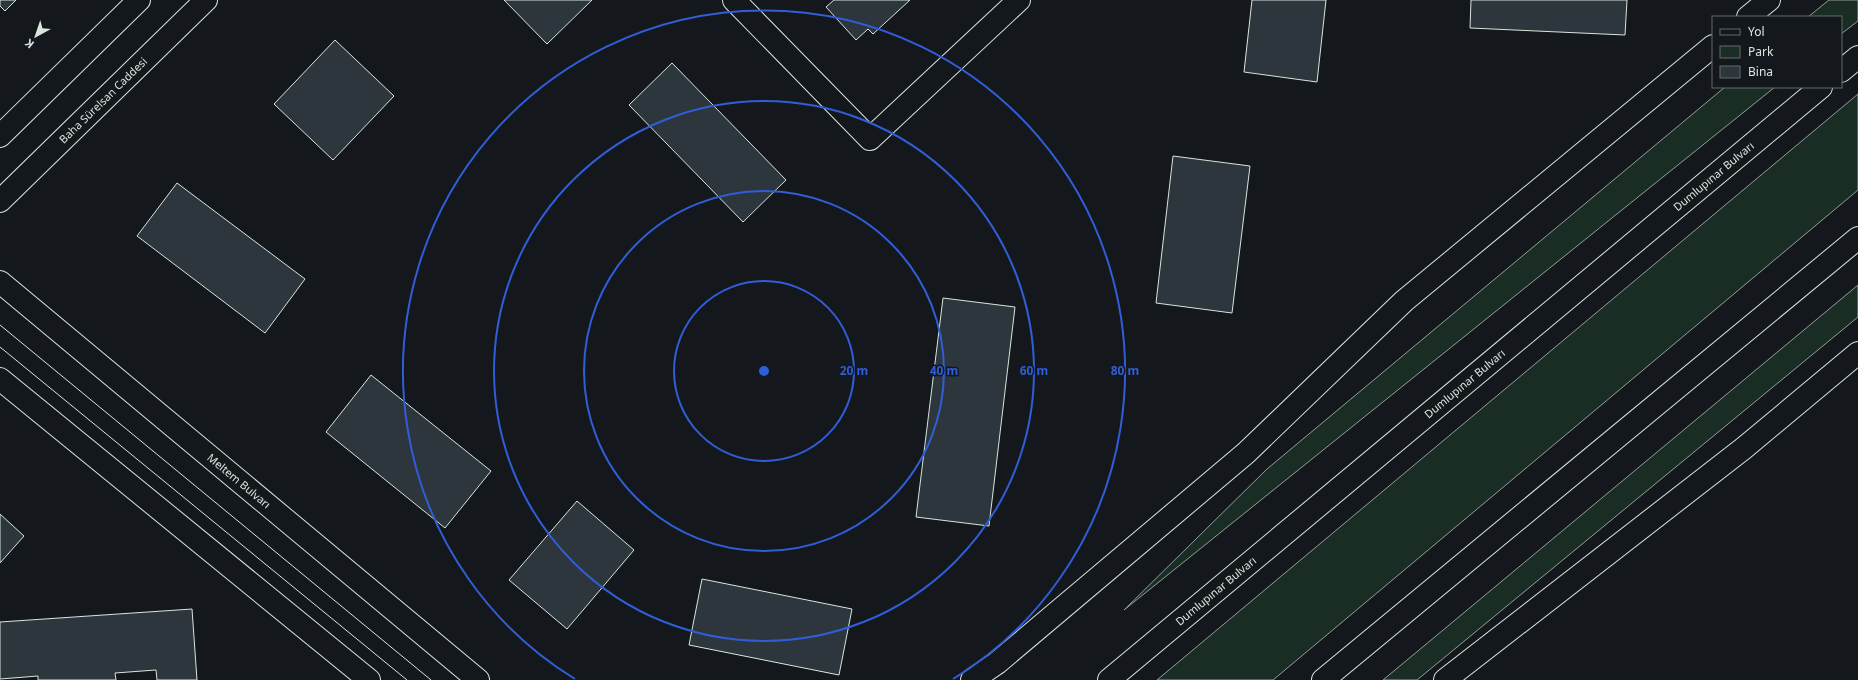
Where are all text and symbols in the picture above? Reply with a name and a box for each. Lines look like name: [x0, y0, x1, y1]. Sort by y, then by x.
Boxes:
north arrow: [16, 16, 56, 56]
legend: [1712, 16, 1842, 88]
text: Yol: [1748, 23, 1765, 40]
text: K: [21, 36, 37, 52]
text: Park: [1748, 43, 1774, 60]
street label: Baha Sürelsan Caddesi: [55, 54, 150, 147]
text: Bina: [1748, 63, 1773, 80]
street label: Dumlupınar Bulvarı: [1670, 138, 1757, 214]
street label: Dumlupınar Bulvarı: [1421, 345, 1508, 421]
text: 20 m: [840, 362, 868, 379]
text: 40 m: [930, 362, 958, 379]
text: 60 m: [1020, 362, 1048, 379]
text: 80 m: [1111, 362, 1139, 379]
centre of rings: [757, 364, 771, 378]
street label: Meltem Bulvarı: [204, 450, 274, 511]
street label: Dumlupınar Bulvarı: [1172, 553, 1259, 629]

